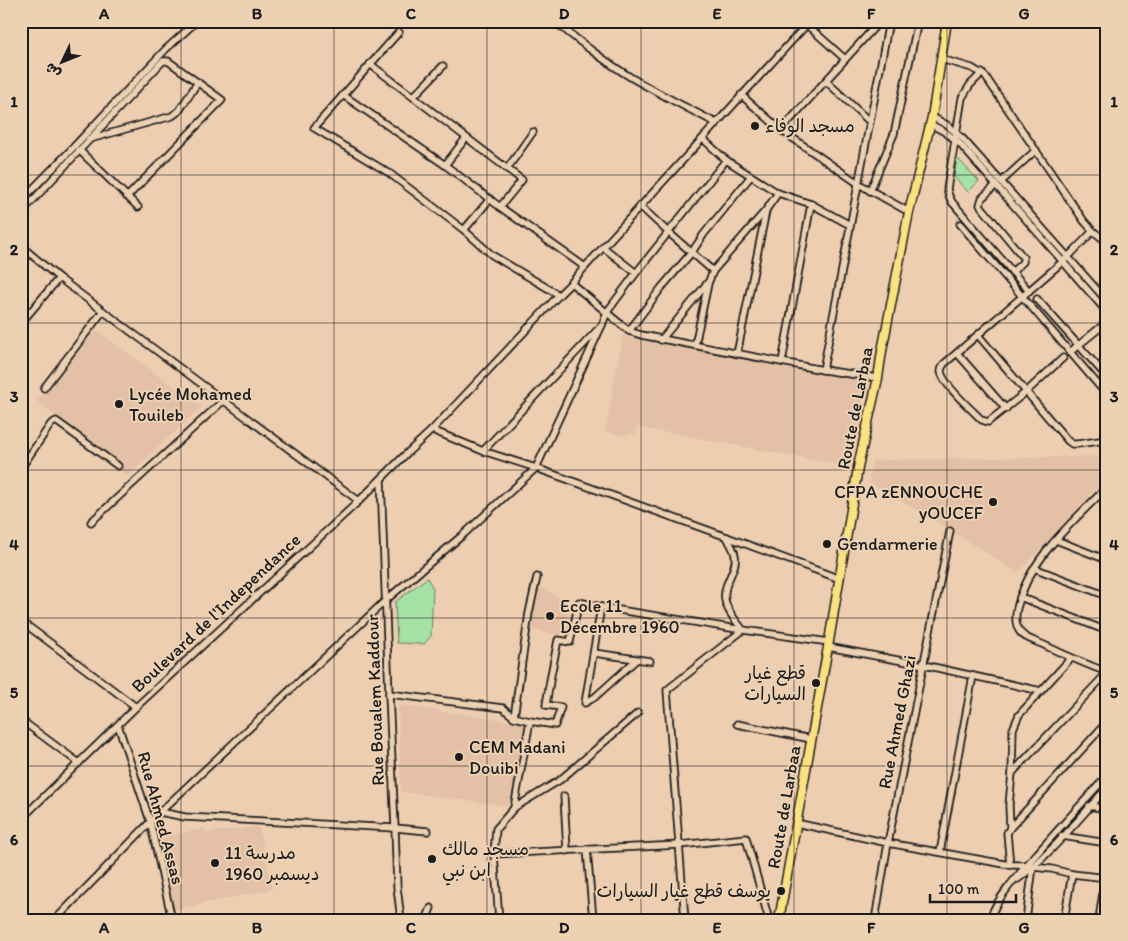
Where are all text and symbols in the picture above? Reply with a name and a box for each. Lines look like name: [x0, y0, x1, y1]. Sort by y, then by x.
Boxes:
text: A: [98, 4, 110, 23]
text: B: [252, 4, 263, 23]
text: C: [406, 4, 417, 23]
text: D: [559, 4, 570, 23]
text: E: [713, 4, 722, 23]
text: F: [867, 4, 876, 23]
text: G: [1018, 4, 1030, 23]
north arrow: [38, 38, 88, 88]
text: ش: [41, 59, 64, 82]
text: 1: [10, 92, 18, 111]
text: 1: [1110, 92, 1118, 111]
place label: مسجد الوفاء: [765, 115, 855, 138]
marker: مسجد الوفاء: [749, 120, 761, 132]
text: 2: [10, 240, 19, 259]
text: 2: [1110, 240, 1119, 259]
street label: Route de Larbaa: [832, 344, 878, 471]
place label: Lycée Mohamed Touileb: [129, 383, 252, 426]
text: 3: [10, 387, 19, 406]
text: 3: [1110, 387, 1119, 406]
marker: Lycée Mohamed Touileb: [113, 398, 125, 410]
place label: CFPA zENNOUCHE yOUCEF: [834, 481, 984, 524]
marker: CFPA zENNOUCHE yOUCEF: [987, 496, 999, 508]
street label: Boulevard de l'Independance: [127, 529, 305, 697]
place label: Gendarmerie: [837, 533, 938, 555]
text: 4: [9, 535, 19, 554]
text: 4: [1109, 535, 1119, 554]
marker: Gendarmerie: [821, 538, 833, 550]
place label: Ecole 11 Décembre 1960: [560, 595, 680, 638]
marker: Ecole 11 Décembre 1960: [544, 610, 556, 622]
street label: Rue Boualem Kaddour: [361, 614, 389, 786]
street label: Rue Ahmed Ghazi: [873, 653, 921, 791]
place label: قطع غيار السيارات: [743, 662, 806, 705]
marker: قطع غيار السيارات: [810, 677, 822, 689]
text: 5: [10, 683, 19, 702]
text: 5: [1110, 683, 1119, 702]
place label: CEM Madani Douibi: [469, 736, 565, 779]
street label: Route de Larbaa: [762, 743, 806, 870]
street label: Rue Ahmed Assas: [133, 749, 189, 887]
marker: CEM Madani Douibi: [453, 751, 465, 763]
text: 6: [10, 830, 19, 849]
text: 6: [1110, 830, 1119, 849]
place label: مسجد مالك ابن نبي: [442, 838, 529, 886]
place label: مدرسة 11 ديسمبر 1960: [225, 842, 320, 885]
marker: مسجد مالك ابن نبي: [426, 853, 438, 865]
marker: مدرسة 11 ديسمبر 1960: [209, 857, 221, 869]
scale bar: [930, 871, 1017, 903]
place label: يوسف قطع غيار السيارات: [596, 880, 771, 904]
text: 100 m: [938, 880, 980, 898]
marker: يوسف قطع غيار السيارات: [775, 885, 787, 897]
text: A: [98, 918, 110, 937]
text: B: [252, 918, 263, 937]
text: C: [406, 918, 417, 937]
text: D: [559, 918, 570, 937]
text: E: [713, 918, 722, 937]
text: F: [867, 918, 876, 937]
text: G: [1018, 918, 1030, 937]

